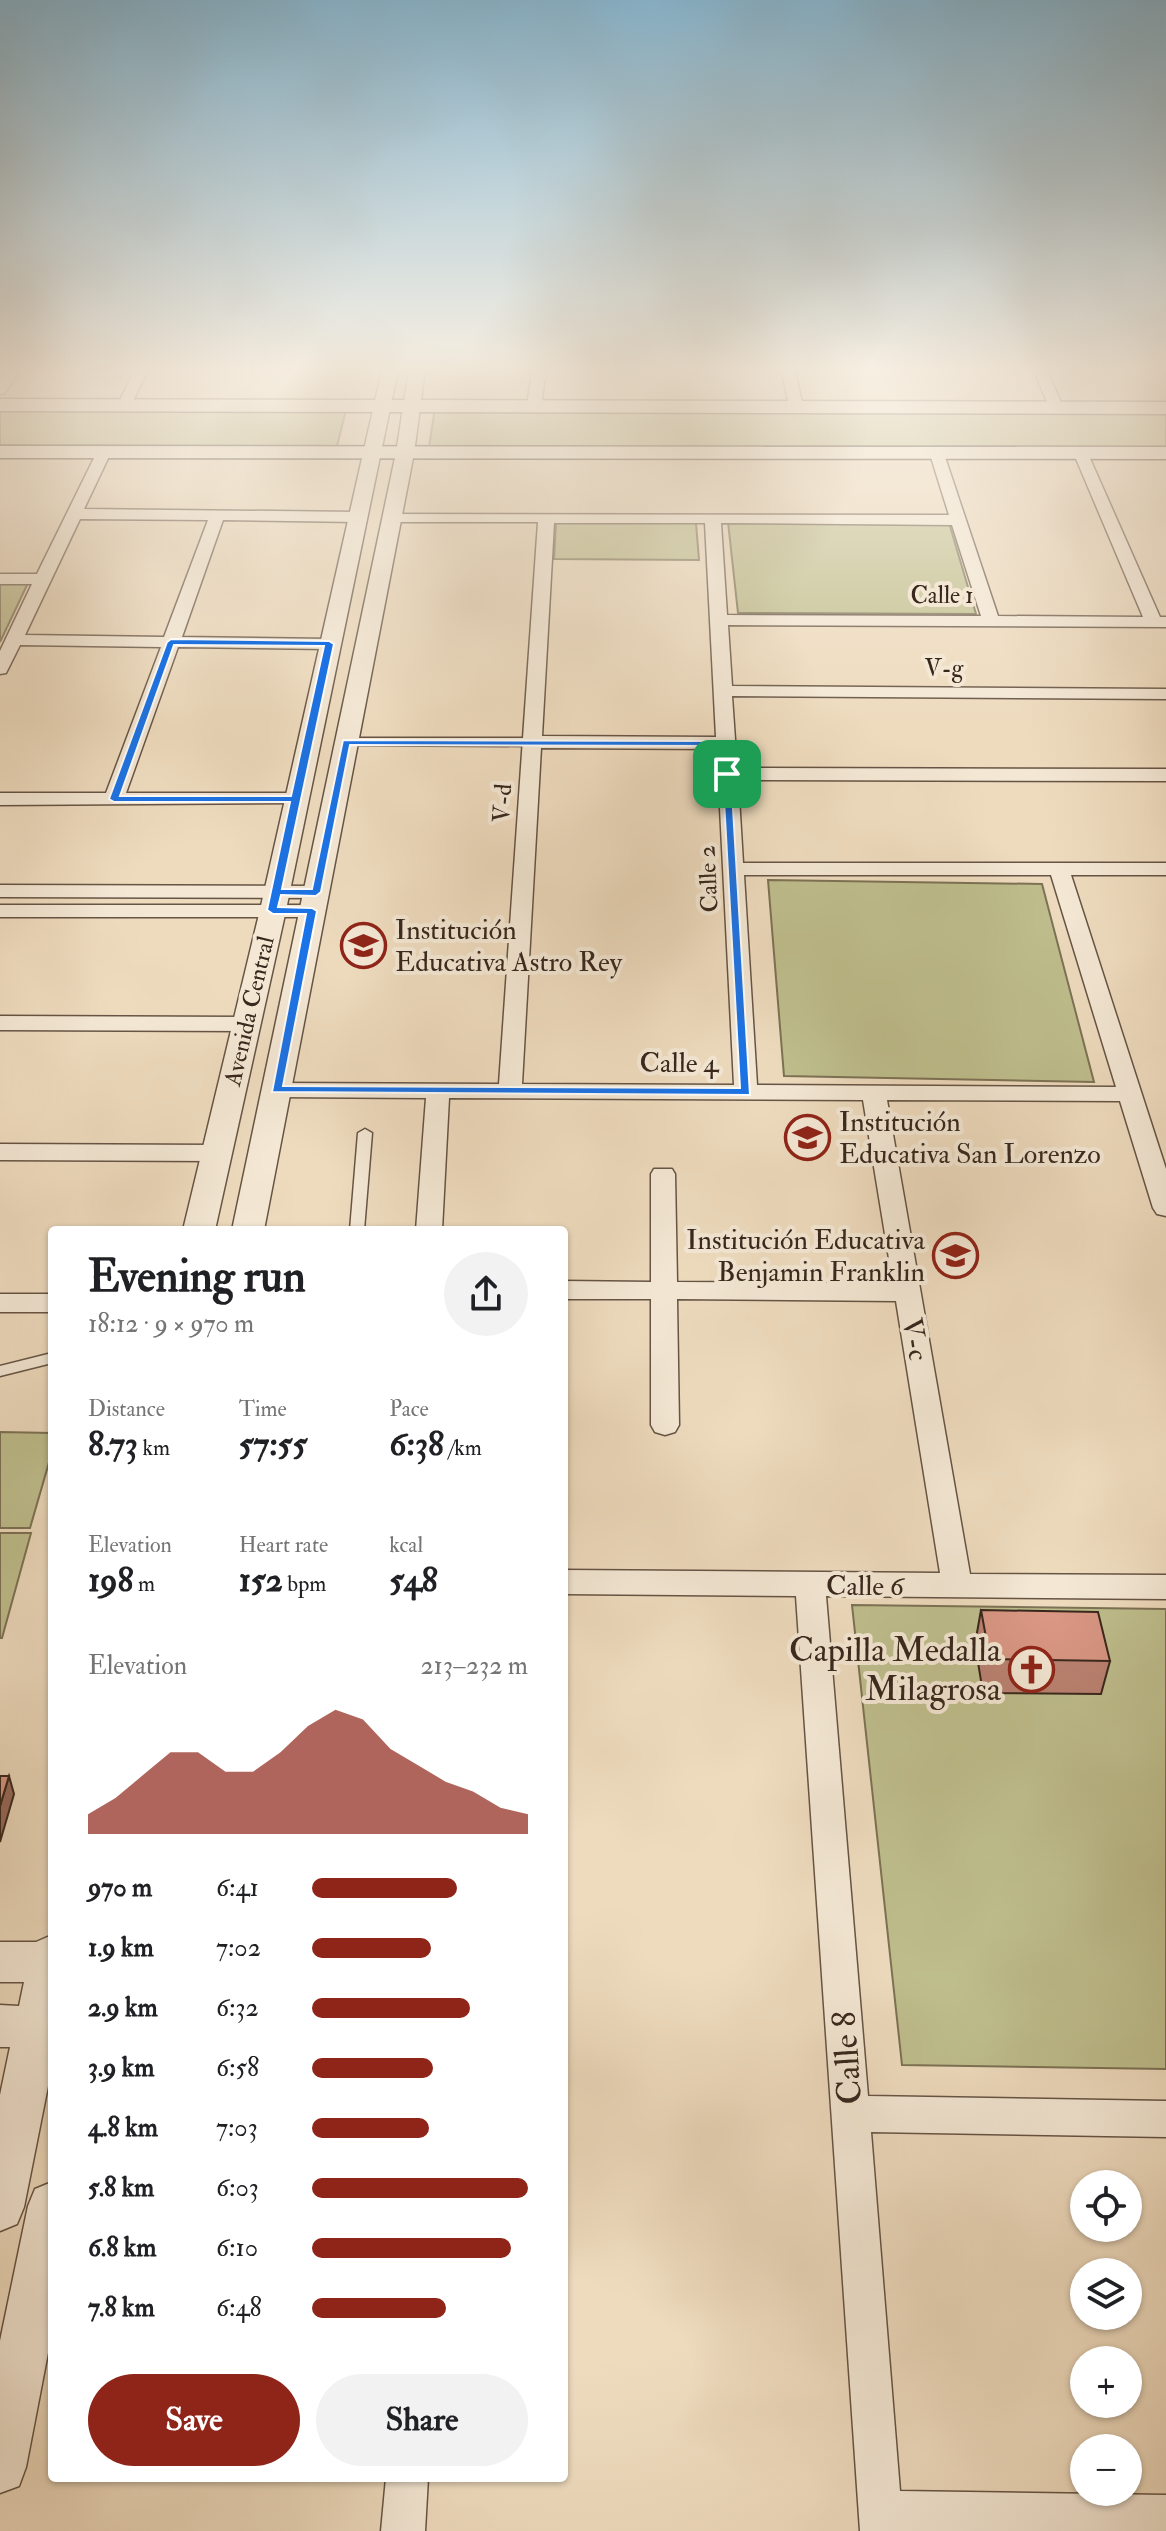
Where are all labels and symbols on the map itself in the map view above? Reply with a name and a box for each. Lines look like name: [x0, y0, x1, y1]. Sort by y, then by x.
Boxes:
street label: Calle 1: [910, 580, 974, 611]
street label: V-g: [925, 653, 965, 684]
pin: [693, 740, 761, 808]
street label: V-d: [486, 782, 519, 823]
street label: Calle 2: [691, 845, 726, 913]
place label: Institución Educativa Astro Rey: [395, 913, 623, 980]
school or university icon: Institución Educativa Astro Rey: [340, 921, 388, 969]
street label: Avenida Central: [217, 933, 282, 1090]
street label: Calle 4: [640, 1046, 720, 1081]
place label: Institución Educativa San Lorenzo: [839, 1105, 1101, 1172]
school or university icon: Institución Educativa San Lorenzo: [784, 1113, 832, 1161]
place label: Institución Educativa Benjamin Franklin: [686, 1223, 925, 1290]
school or university icon: Institución Educativa Benjamin Franklin: [932, 1231, 980, 1279]
street label: V-c: [894, 1315, 935, 1363]
street label: Calle 6: [826, 1569, 906, 1604]
place label: Capilla Medalla Milagrosa: [789, 1629, 1002, 1711]
church icon: Capilla Medalla Milagrosa: [1008, 1645, 1056, 1693]
street label: Calle 8: [823, 2010, 872, 2106]

